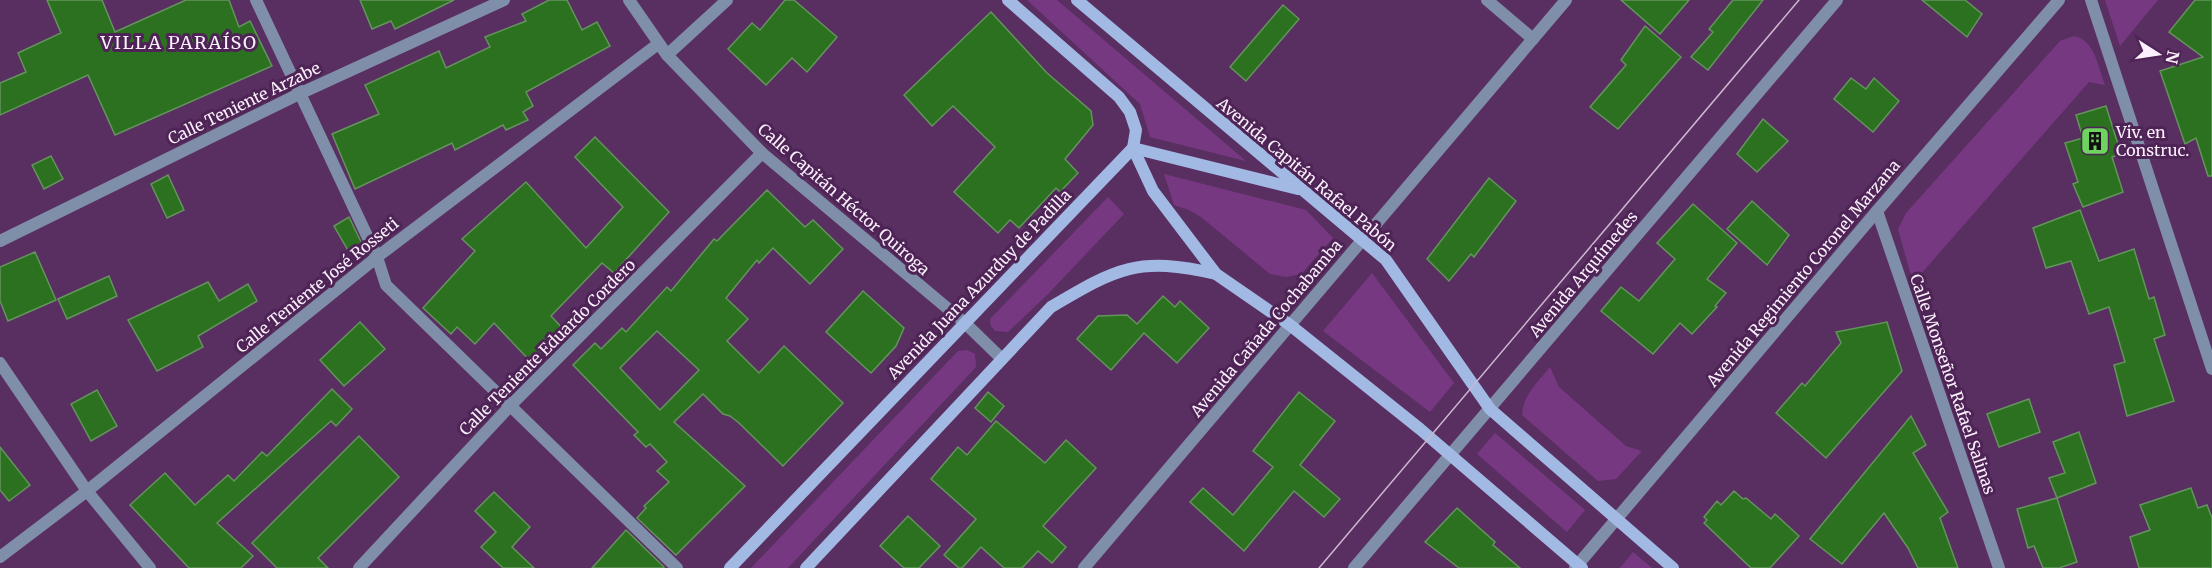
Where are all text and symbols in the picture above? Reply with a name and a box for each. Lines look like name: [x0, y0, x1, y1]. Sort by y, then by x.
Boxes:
north arrow: [2128, 24, 2188, 84]
district label: VILLA PARAÍSO: [100, 31, 257, 54]
text: N: [2162, 49, 2184, 66]
street label: Calle Teniente Arzabe: [164, 57, 324, 149]
street label: Avenida Capitán Rafael Pabón: [1212, 92, 1401, 255]
street label: Calle Capitán Héctor Quiroga: [754, 119, 934, 279]
place label: Viv. en Construc.: [2115, 122, 2189, 160]
building icon: Viv. en Construc.: [2079, 125, 2111, 157]
street label: Avenida Regimiento Coronel Marzana: [1701, 155, 1904, 391]
street label: Avenida Juana Azurduy de Padilla: [882, 185, 1075, 384]
street label: Avenida Arquímedes: [1524, 207, 1642, 342]
street label: Calle Teniente José Rosseti: [232, 213, 402, 357]
street label: Avenida Cañada Cochabamba: [1185, 235, 1346, 421]
street label: Calle Teniente Eduardo Cordero: [455, 255, 639, 439]
street label: Calle Monseñor Rafael Salinas: [1906, 271, 2000, 497]

